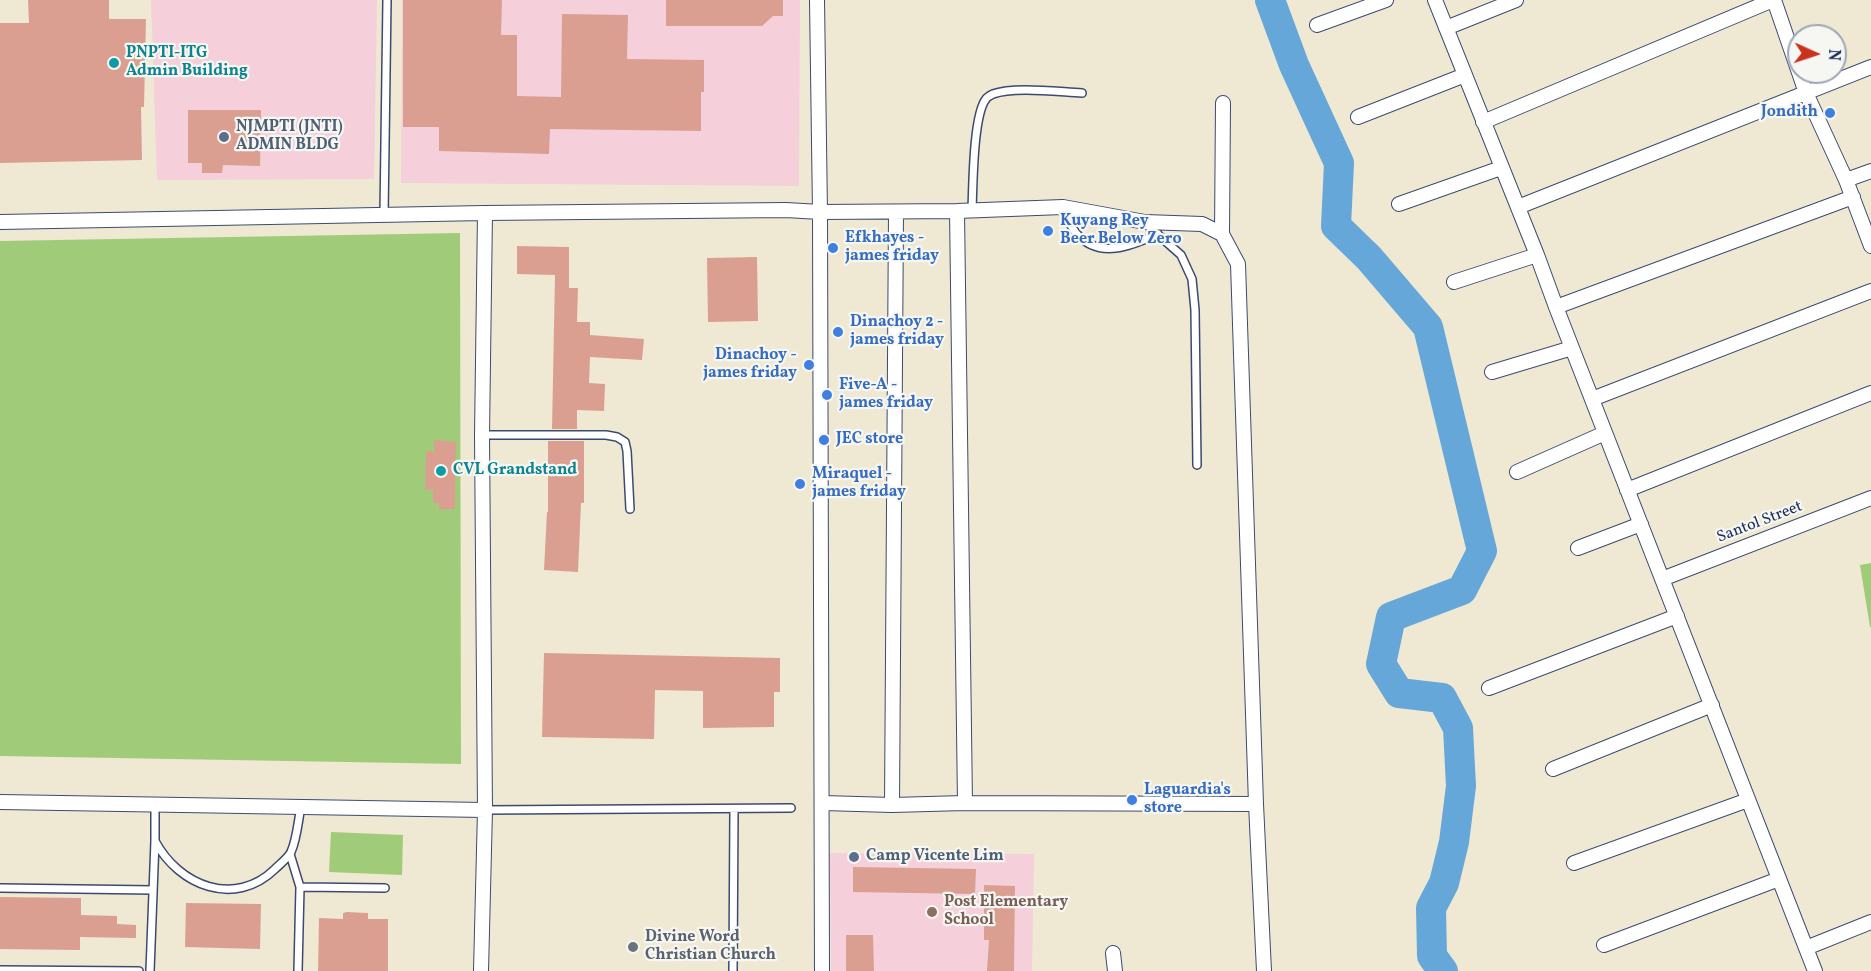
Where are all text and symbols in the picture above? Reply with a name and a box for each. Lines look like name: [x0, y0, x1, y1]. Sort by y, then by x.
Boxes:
north arrow: [1787, 24, 1847, 84]
place label: PNPTI-ITG Admin Building: [126, 44, 248, 82]
text: N: [1822, 48, 1844, 61]
marker: PNPTI-ITG Admin Building: [107, 56, 121, 70]
place label: Jondith: [1761, 103, 1818, 123]
marker: Jondith: [1823, 106, 1837, 120]
place label: NJMPTI (JNTI) ADMIN BLDG: [236, 118, 343, 156]
marker: NJMPTI (JNTI) ADMIN BLDG: [217, 130, 231, 144]
place label: Kuyang Rey Beer Below Zero: [1060, 212, 1182, 250]
marker: Kuyang Rey Beer Below Zero: [1041, 224, 1055, 238]
place label: Efkhayes - james friday: [845, 229, 939, 267]
marker: Efkhayes - james friday: [826, 241, 840, 255]
place label: Dinachoy 2 - james friday: [850, 313, 944, 351]
marker: Dinachoy 2 - james friday: [831, 325, 845, 339]
place label: Dinachoy - james friday: [703, 346, 797, 384]
marker: Dinachoy - james friday: [802, 358, 816, 372]
place label: Five-A - james friday: [839, 376, 933, 414]
marker: Five-A - james friday: [820, 388, 834, 402]
place label: JEC store: [836, 430, 903, 450]
marker: JEC store: [817, 433, 831, 447]
place label: CVL Grandstand: [453, 461, 577, 481]
marker: CVL Grandstand: [434, 464, 448, 478]
place label: Miraquel - james friday: [812, 465, 906, 503]
marker: Miraquel - james friday: [793, 477, 807, 491]
street label: Santol Street: [1715, 498, 1805, 548]
place label: Laguardia's store: [1144, 781, 1231, 819]
marker: Laguardia's store: [1125, 793, 1139, 807]
place label: Camp Vicente Lim: [866, 847, 1004, 867]
marker: Camp Vicente Lim: [847, 850, 861, 864]
place label: Post Elementary School: [944, 893, 1068, 931]
marker: Post Elementary School: [925, 905, 939, 919]
place label: Divine Word Christian Church: [645, 928, 776, 966]
marker: Divine Word Christian Church: [626, 940, 640, 954]

